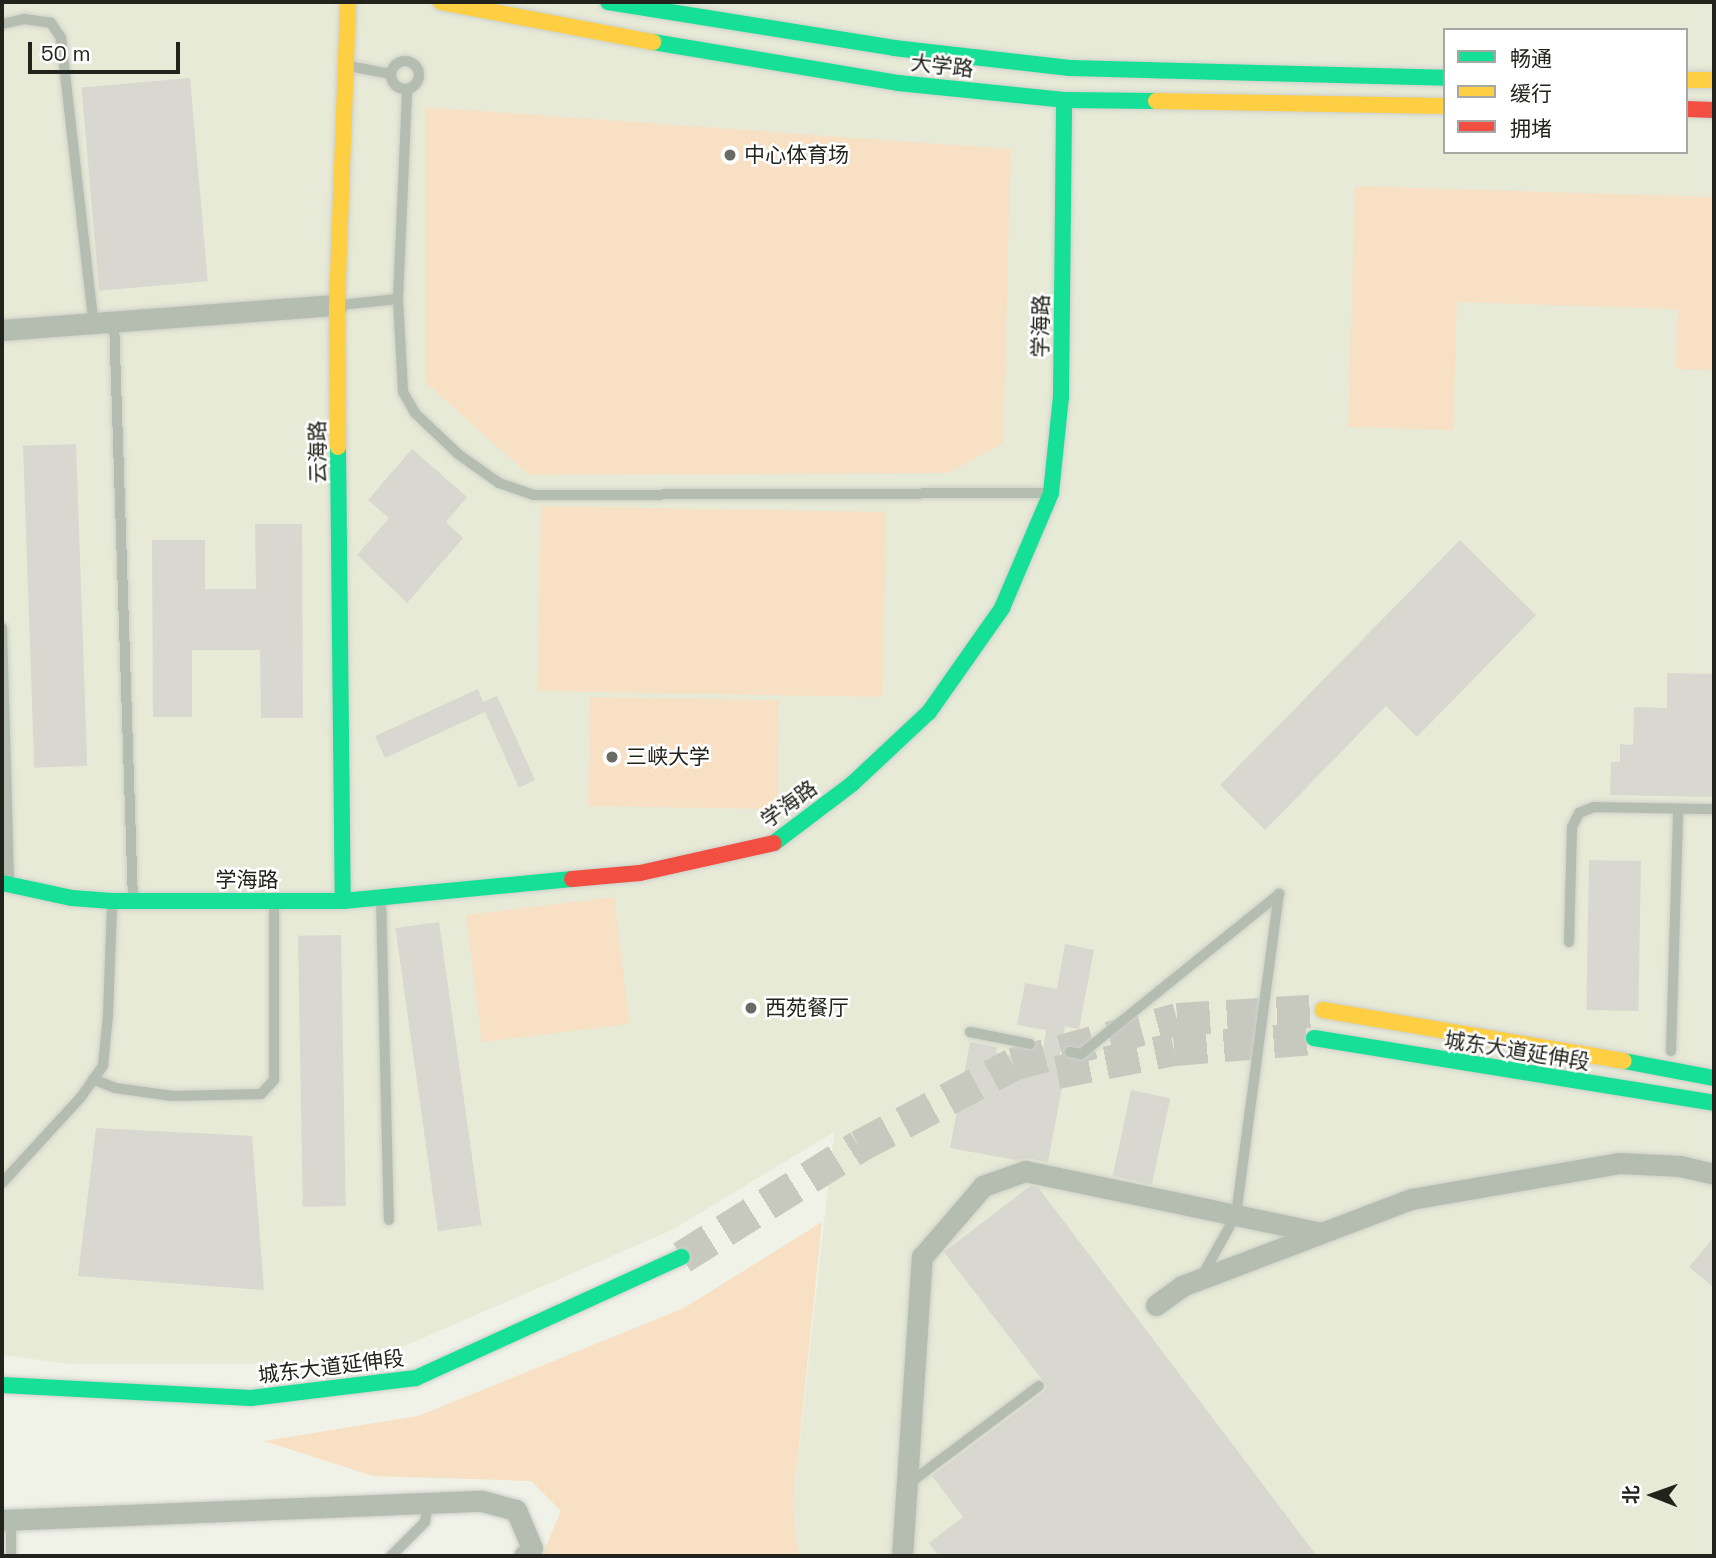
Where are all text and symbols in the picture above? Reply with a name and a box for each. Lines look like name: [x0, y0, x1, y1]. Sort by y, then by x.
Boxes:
scale bar: [32, 28, 184, 72]
legend: [1443, 28, 1688, 154]
text: 50 m: [41, 40, 91, 67]
text: 畅通: [1510, 45, 1552, 72]
street label: 大学路: [909, 50, 975, 82]
text: 缓行: [1510, 80, 1552, 107]
text: 拥堵: [1510, 115, 1552, 142]
place label: 中心体育场: [744, 142, 849, 168]
marker: 中心体育场: [722, 147, 738, 163]
street label: 学海路: [1028, 294, 1054, 358]
street label: 云海路: [305, 420, 331, 484]
place label: 三峡大学: [626, 744, 710, 770]
marker: 三峡大学: [604, 749, 620, 765]
street label: 学海路: [756, 775, 822, 833]
street label: 学海路: [216, 867, 278, 893]
place label: 西苑餐厅: [765, 995, 849, 1021]
marker: 西苑餐厅: [743, 1000, 759, 1016]
street label: 城东大道延伸段: [1442, 1027, 1592, 1075]
street label: 城东大道延伸段: [257, 1346, 405, 1388]
north arrow: [1618, 1460, 1688, 1530]
text: 北: [1619, 1485, 1644, 1504]

